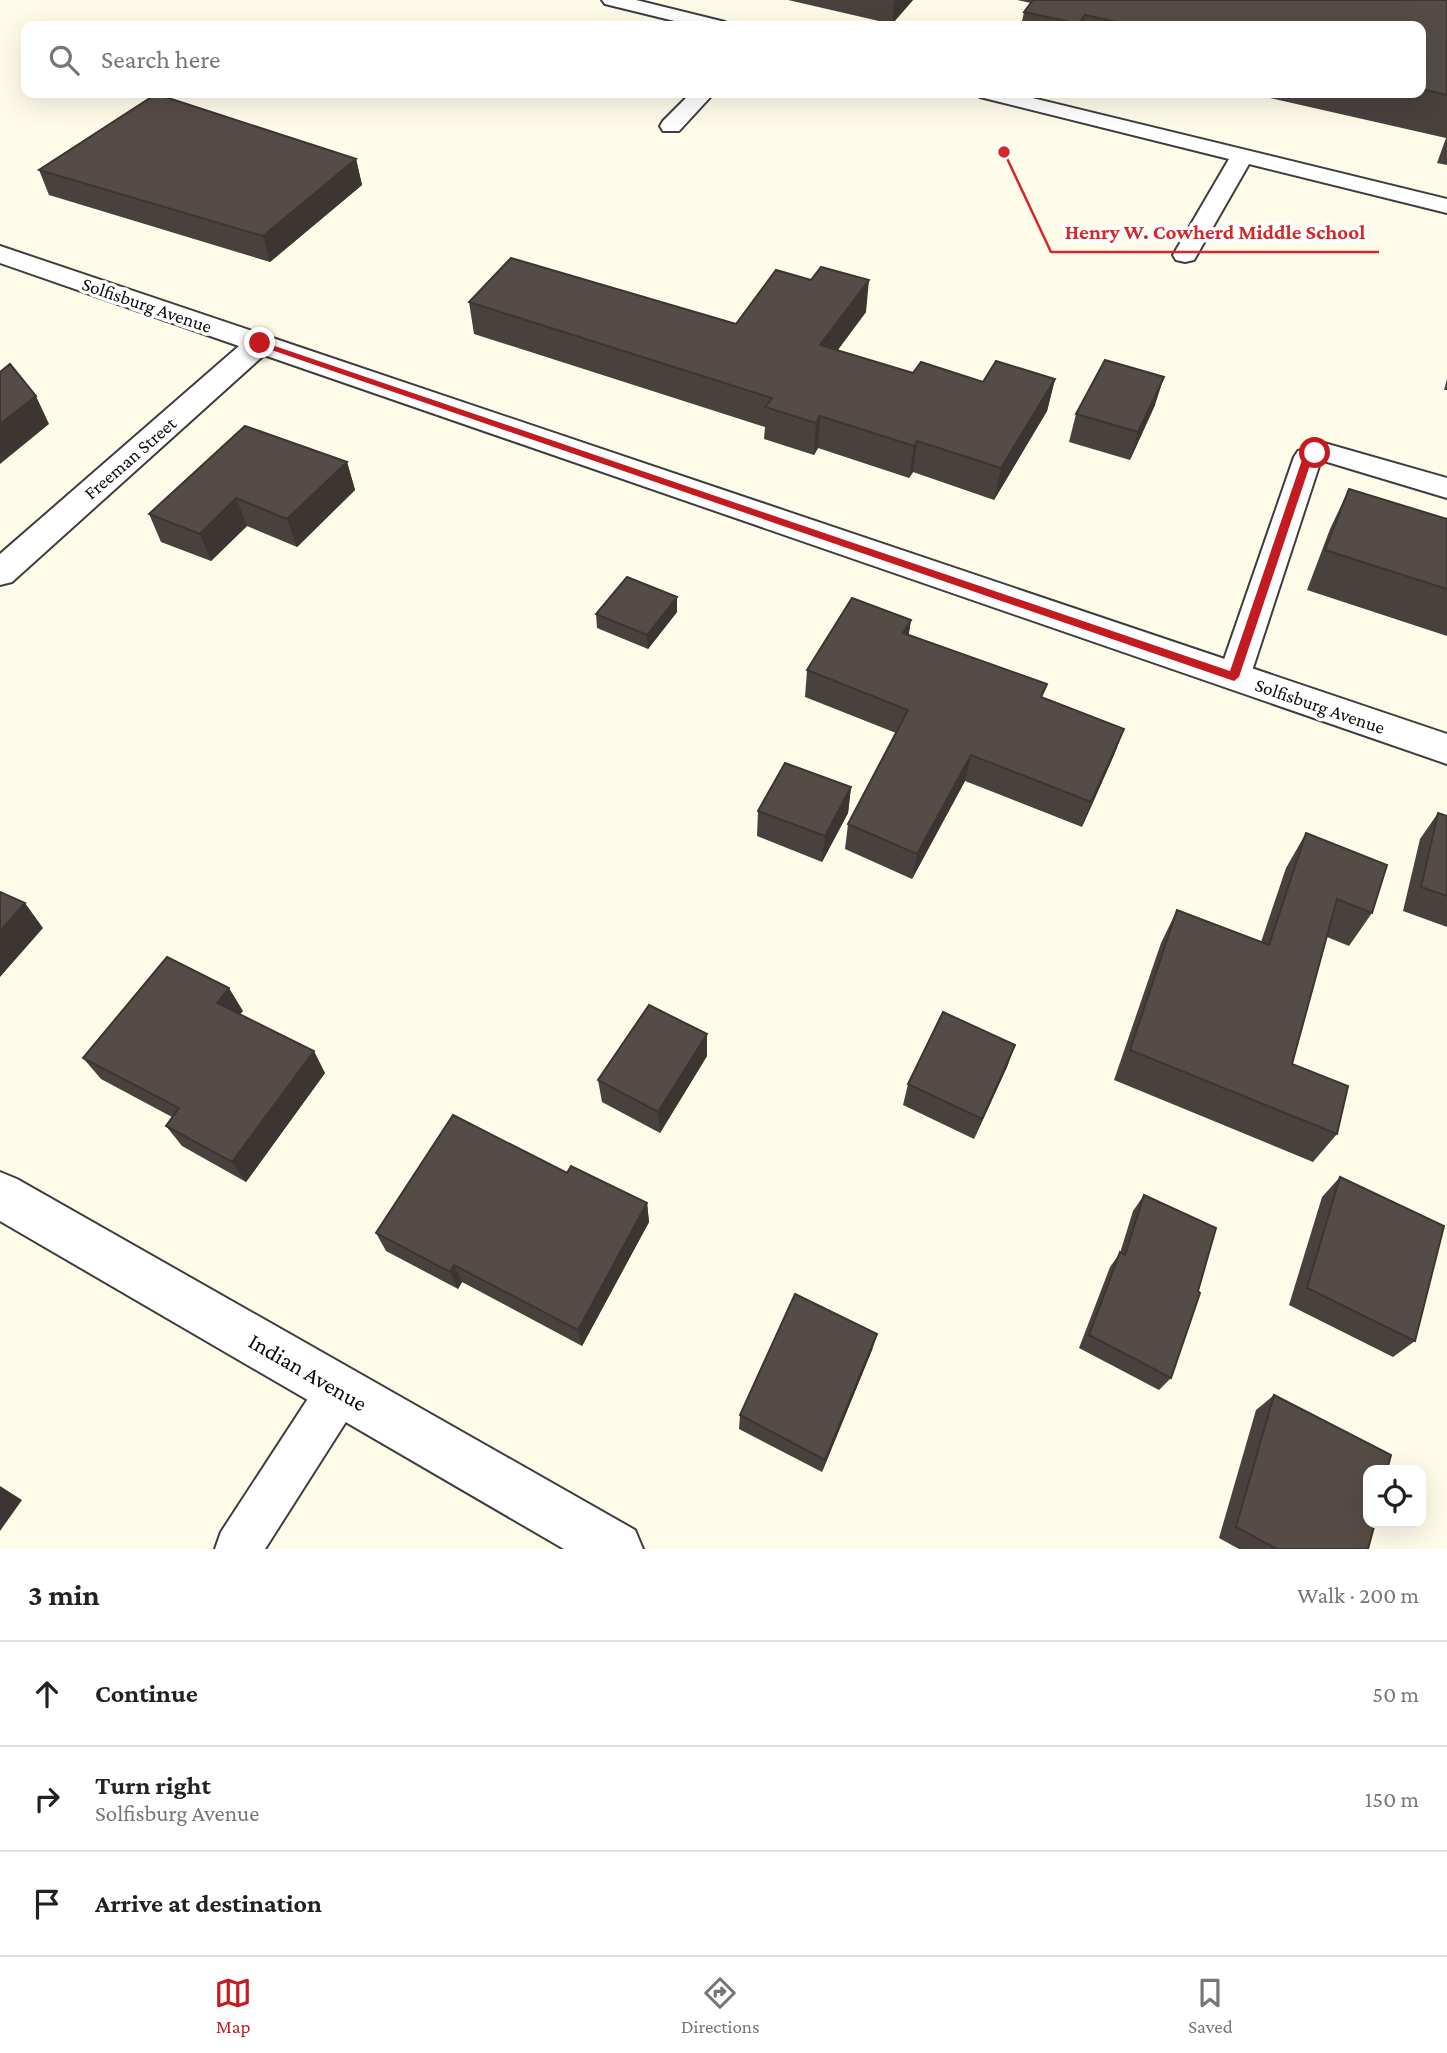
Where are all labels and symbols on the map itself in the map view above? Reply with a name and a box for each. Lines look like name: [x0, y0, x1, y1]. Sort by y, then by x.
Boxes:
callout: Henry W. Cowherd Middle School: [1051, 210, 1379, 252]
text: Henry W. Cowherd Middle School: [1065, 220, 1365, 244]
street label: Solfisburg Avenue: [79, 273, 215, 337]
route end: [244, 327, 275, 358]
street label: Freeman Street: [80, 412, 181, 504]
route start: [1299, 437, 1330, 468]
street label: Solfisburg Avenue: [1252, 674, 1388, 738]
street label: Indian Avenue: [244, 1328, 372, 1416]

